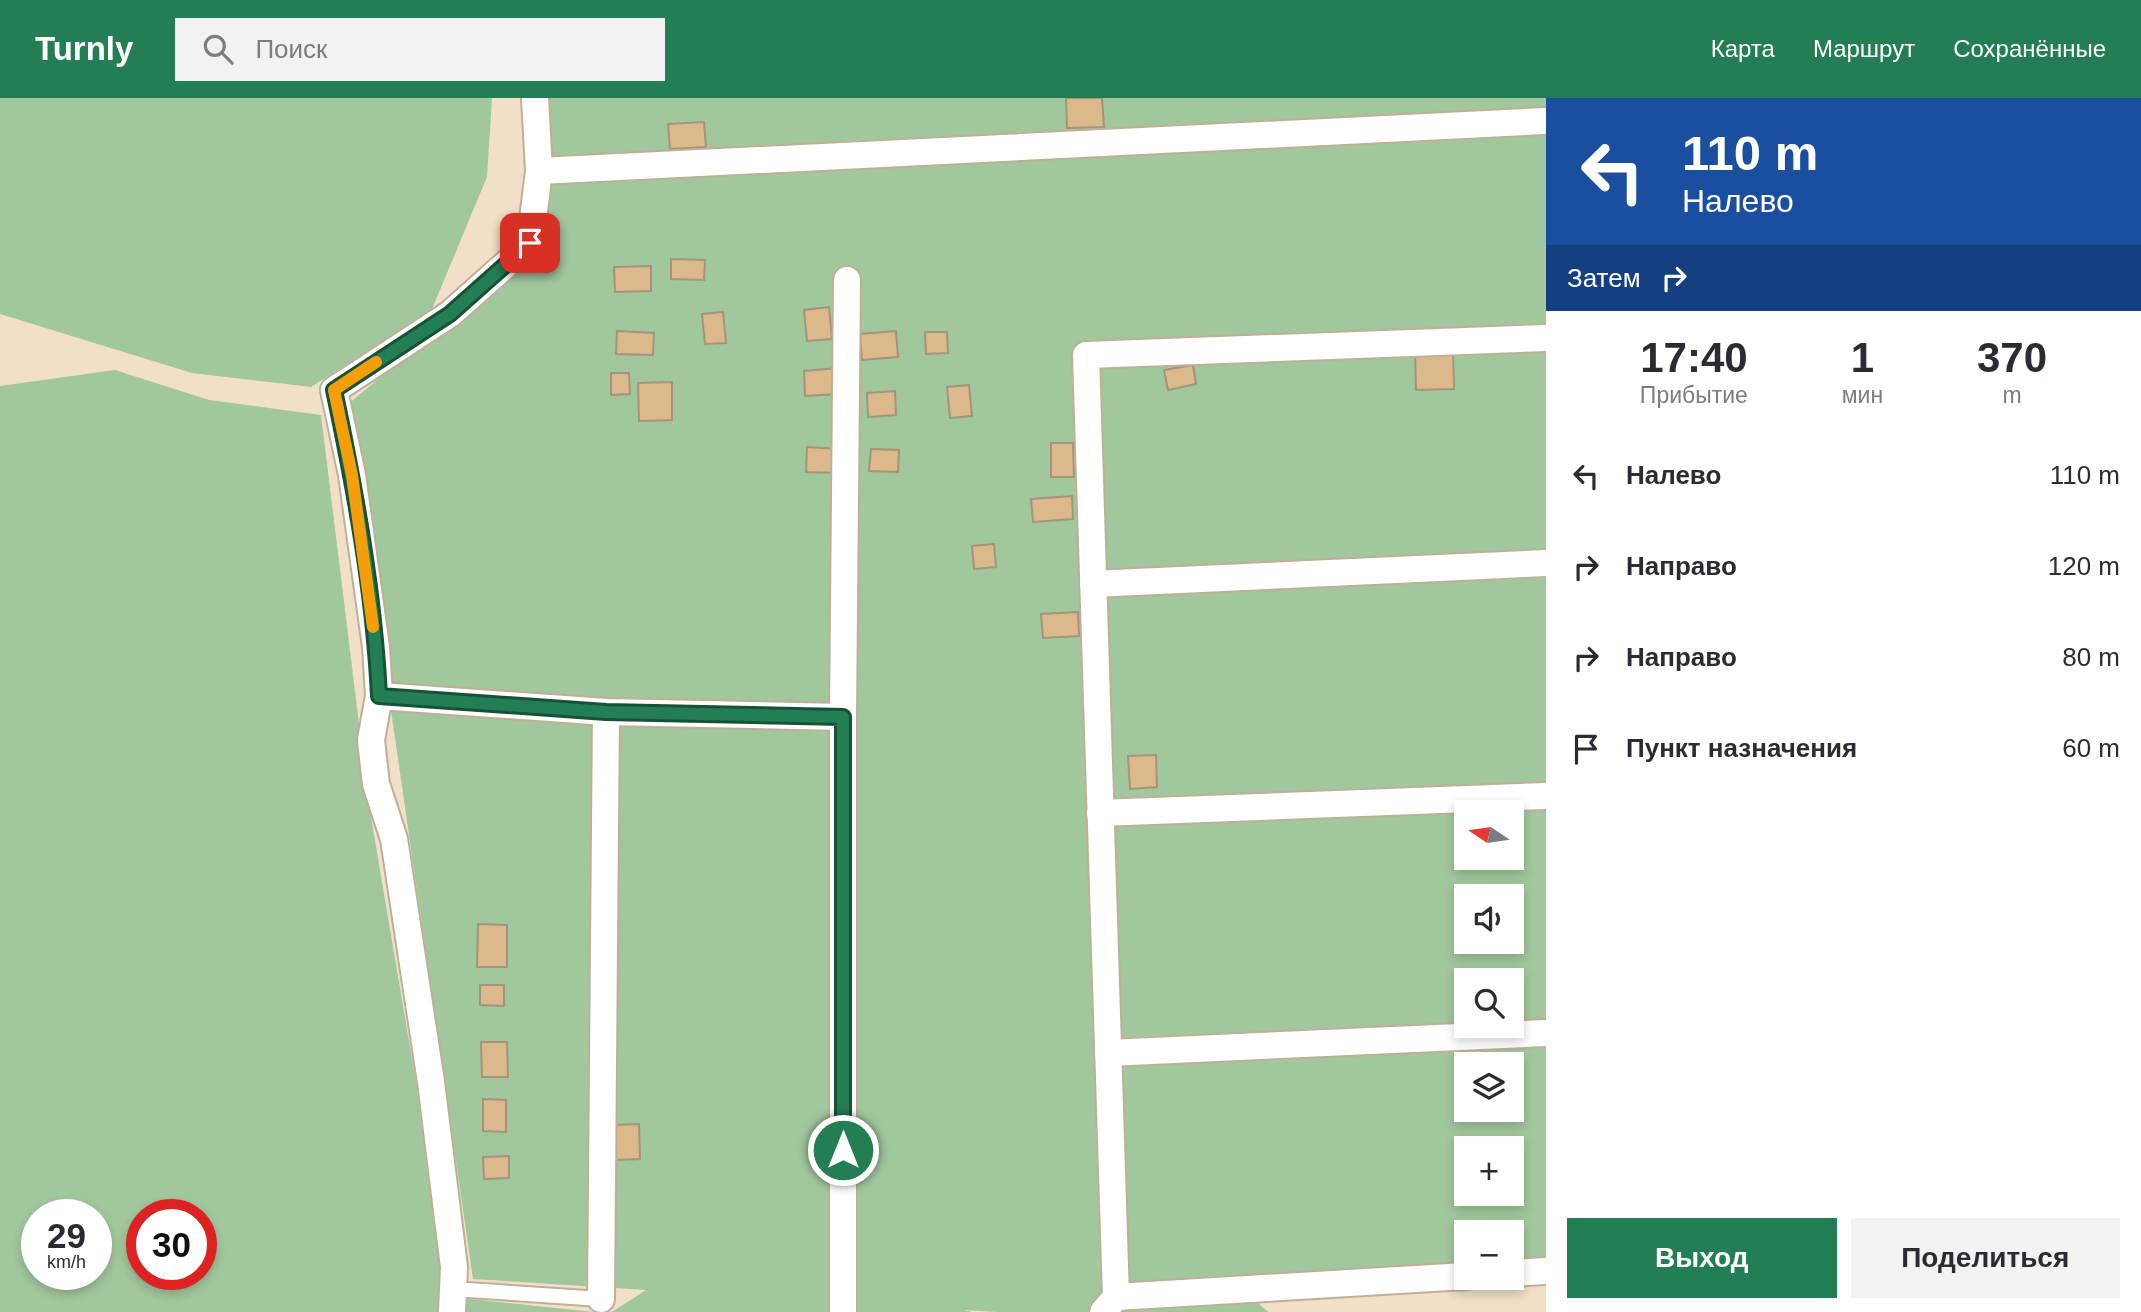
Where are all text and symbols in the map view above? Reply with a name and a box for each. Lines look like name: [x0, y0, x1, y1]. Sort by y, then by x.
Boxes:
search box: [175, 18, 665, 81]
text: Turnly: [35, 30, 133, 67]
icon: search: [199, 30, 237, 68]
text: Поиск: [255, 34, 327, 64]
text: Карта: [1711, 35, 1775, 62]
text: Маршрут: [1813, 35, 1915, 62]
text: Сохранённые: [1953, 35, 2106, 62]
icon: left: [1567, 126, 1658, 217]
text: 110 m: [1682, 126, 1818, 180]
text: Налево: [1682, 183, 1794, 219]
pin: [500, 213, 560, 273]
icon: arrive: [511, 224, 549, 262]
icon: right: [1655, 259, 1693, 297]
text: Затем: [1567, 263, 1641, 293]
text: 17:40: [1640, 334, 1748, 381]
text: 1: [1851, 334, 1874, 381]
text: 370: [1977, 334, 2047, 381]
text: Прибытие: [1640, 382, 1748, 408]
text: мин: [1842, 382, 1883, 408]
text: m: [2002, 382, 2022, 408]
icon: left: [1567, 457, 1605, 495]
text: Налево: [1626, 460, 1721, 490]
text: 110 m: [2050, 460, 2120, 490]
icon: right: [1567, 548, 1605, 586]
text: Направо: [1626, 551, 1737, 581]
text: 120 m: [2048, 551, 2120, 581]
icon: right: [1567, 639, 1605, 677]
text: Направо: [1626, 642, 1737, 672]
text: 80 m: [2062, 642, 2120, 672]
icon: arrive: [1567, 730, 1605, 768]
text: Пункт назначения: [1626, 733, 1857, 763]
text: 60 m: [2062, 733, 2120, 763]
north arrow: [1454, 800, 1524, 870]
map controls: [1454, 800, 1524, 1290]
button: sound: [1454, 884, 1524, 954]
button: search: [1454, 968, 1524, 1038]
button: layers: [1454, 1052, 1524, 1122]
position arrow: [806, 1113, 880, 1187]
button: +: [1454, 1136, 1524, 1206]
speed limit sign: 30: [126, 1199, 217, 1290]
text: 29: [47, 1216, 86, 1255]
button: Выход: [1567, 1218, 1837, 1298]
button: Поделиться: [1851, 1218, 2120, 1298]
button: −: [1454, 1220, 1524, 1290]
text: km/h: [47, 1252, 86, 1272]

